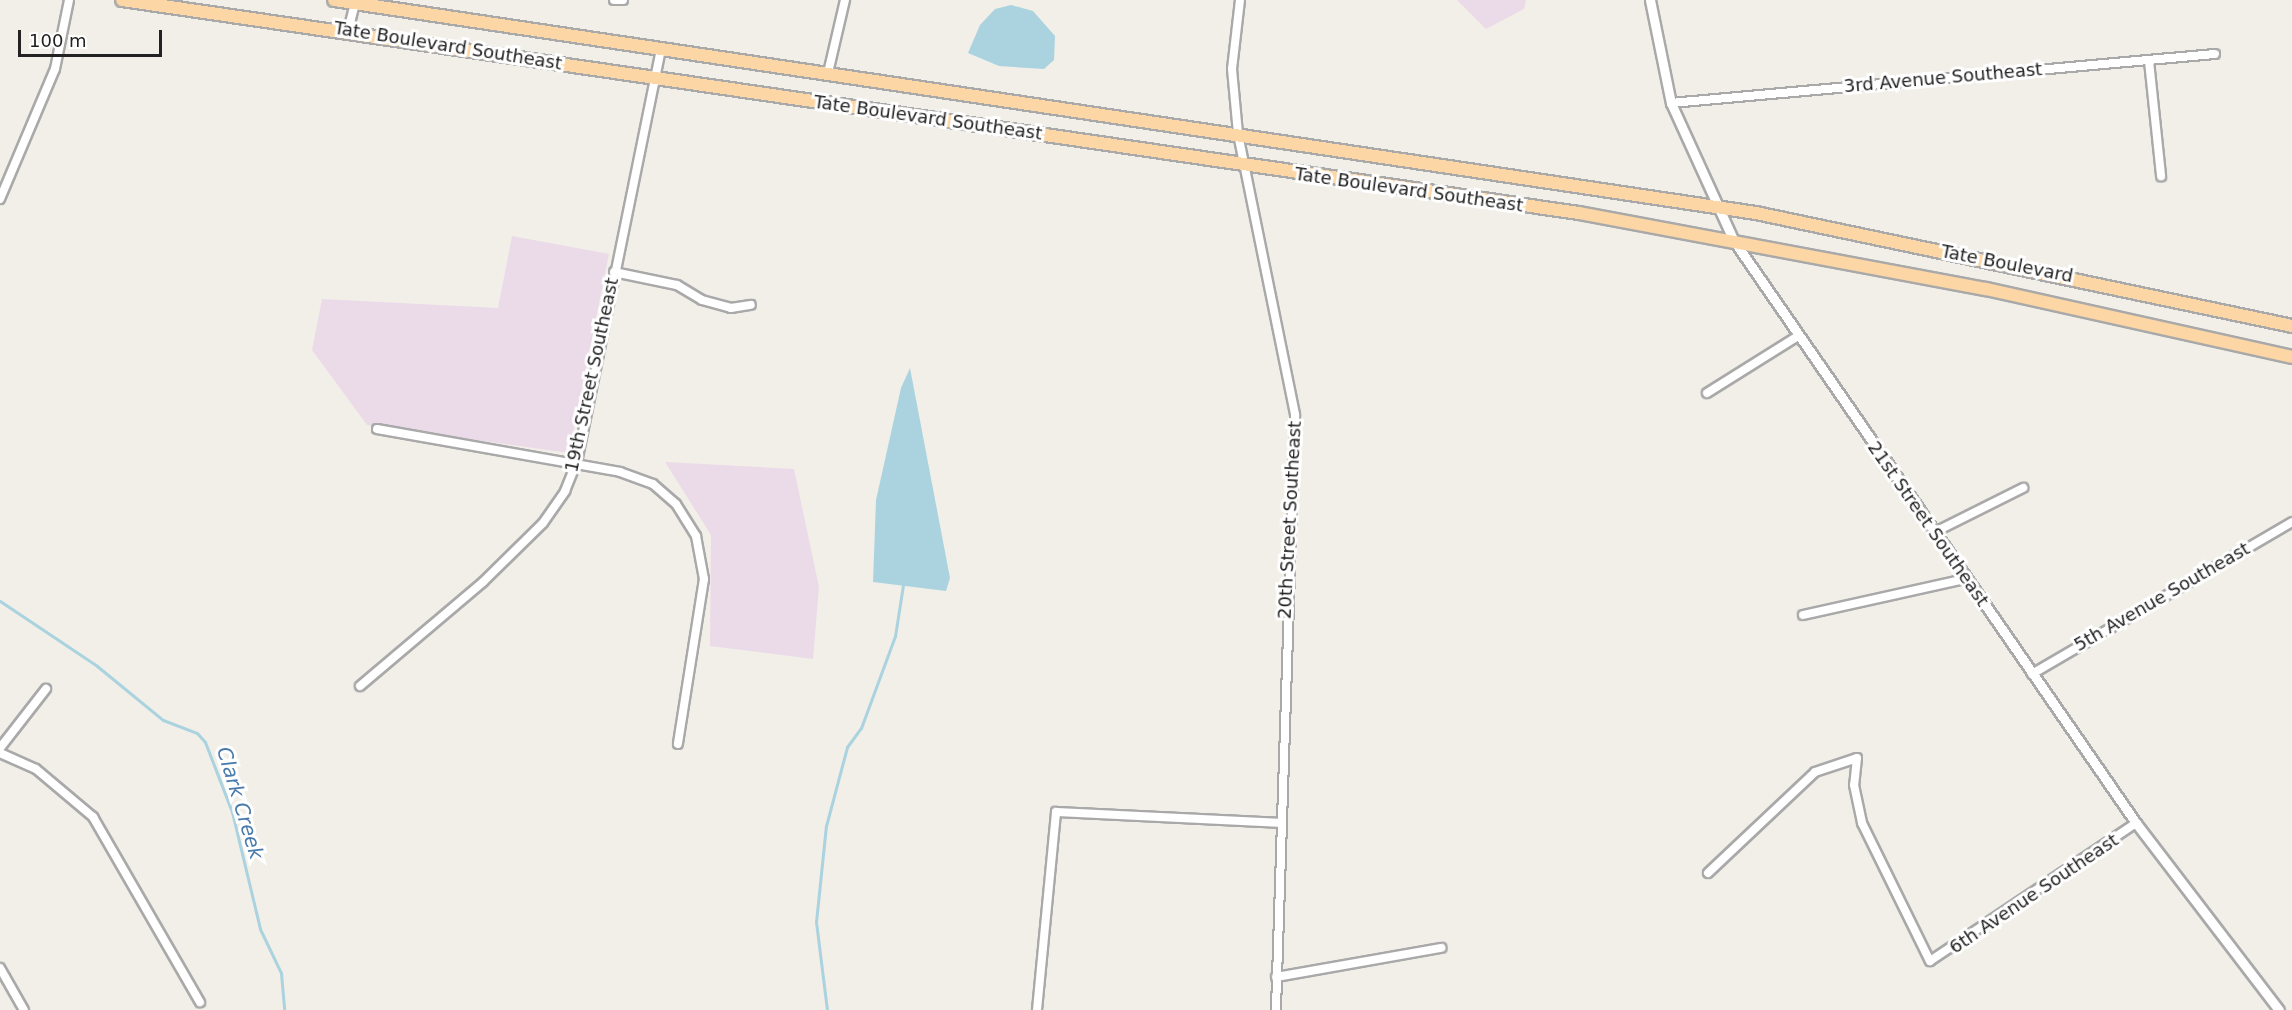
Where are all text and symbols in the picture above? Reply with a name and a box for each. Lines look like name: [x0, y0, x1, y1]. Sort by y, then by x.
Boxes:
street label: Tate Boulevard Southeast: [332, 17, 564, 75]
scale bar: [21, 18, 165, 56]
text: 100 m: [29, 30, 87, 51]
street label: 3rd Avenue Southeast: [1843, 59, 2043, 97]
street label: Tate Boulevard Southeast: [812, 91, 1044, 145]
street label: Tate Boulevard Southeast: [1293, 163, 1525, 217]
street label: Tate Boulevard: [1939, 241, 2075, 287]
street label: 19th Street Southeast: [561, 276, 623, 474]
street label: 20th Street Southeast: [1274, 420, 1306, 620]
street label: 21st Street Southeast: [1863, 437, 1993, 611]
street label: 5th Avenue Southeast: [2070, 538, 2254, 656]
water label: Clark Creek: [212, 744, 268, 862]
street label: 6th Avenue Southeast: [1945, 829, 2123, 959]

